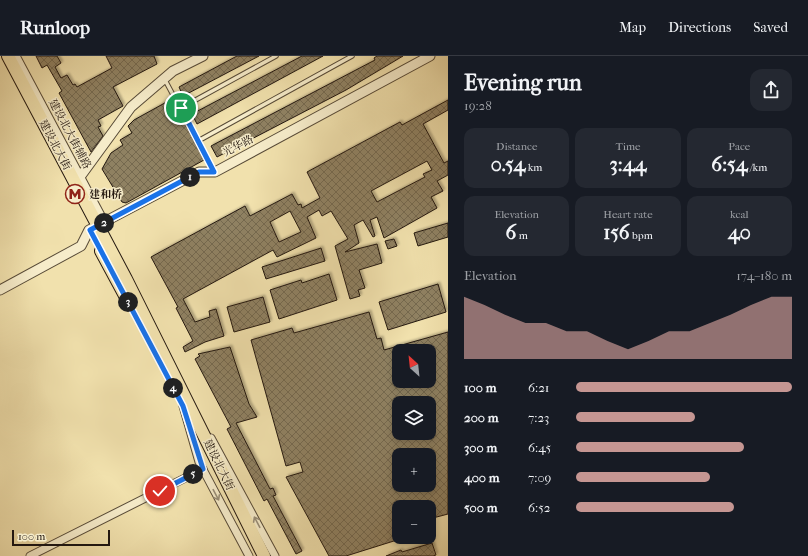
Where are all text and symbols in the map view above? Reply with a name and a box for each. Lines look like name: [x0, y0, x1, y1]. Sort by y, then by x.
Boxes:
text: Runloop: [20, 17, 90, 39]
text: Map: [619, 19, 646, 36]
text: Directions: [668, 19, 731, 36]
text: Saved: [753, 19, 788, 36]
button: share: [750, 69, 792, 111]
text: Evening run: [464, 70, 582, 96]
pin: [164, 91, 198, 125]
street label: 建设北大街辅路: [46, 97, 94, 171]
icon: arrive: [170, 97, 192, 119]
text: 19:28: [464, 98, 492, 113]
street label: 建设北大街: [36, 118, 74, 172]
street label: 光华路: [220, 133, 256, 159]
text: Distance: [496, 140, 537, 153]
text: Time: [615, 140, 640, 153]
text: Pace: [728, 140, 750, 153]
text: 0.54: [491, 153, 525, 176]
text: 3:44: [610, 153, 646, 176]
text: 6:54: [711, 153, 747, 176]
text: km: [525, 161, 543, 174]
text: /km: [747, 161, 767, 174]
pin: 1: [180, 167, 200, 187]
text: 1: [188, 170, 192, 183]
metro station icon: 建和桥: [64, 183, 86, 205]
place label: 建和桥: [89, 188, 122, 201]
text: Elevation: [494, 208, 539, 221]
text: Heart rate: [603, 208, 653, 221]
text: kcal: [730, 208, 749, 221]
pin: 2: [94, 213, 114, 233]
text: 2: [101, 216, 107, 229]
text: 6: [505, 221, 516, 244]
text: 156: [603, 221, 630, 244]
text: 40: [728, 221, 751, 244]
text: m: [516, 229, 528, 242]
text: bpm: [630, 229, 653, 242]
text: Elevation: [464, 268, 517, 283]
text: 174–180 m: [736, 268, 792, 283]
pin: 3: [118, 292, 138, 312]
text: 3: [126, 295, 130, 308]
north arrow: [392, 344, 436, 388]
map controls: [392, 344, 436, 544]
pin: 4: [163, 378, 183, 398]
text: 100 m: [464, 380, 497, 395]
text: 6:21: [528, 380, 550, 395]
text: 4: [170, 381, 176, 394]
button: layers: [392, 396, 436, 440]
text: 200 m: [464, 410, 499, 425]
text: 7:23: [528, 410, 549, 425]
street label: 建设北大街: [201, 437, 237, 493]
text: 300 m: [464, 440, 497, 455]
text: 6:45: [528, 440, 551, 455]
button: +: [392, 448, 436, 492]
pin: 5: [183, 464, 203, 484]
text: 5: [191, 467, 195, 480]
text: 400 m: [464, 470, 500, 485]
text: 7:09: [528, 470, 551, 485]
pin: [143, 474, 177, 508]
icon: check: [149, 480, 171, 502]
one-way arrow: [213, 488, 221, 500]
button: −: [392, 500, 436, 544]
text: 500 m: [464, 500, 498, 515]
text: 6:52: [528, 500, 551, 515]
one-way arrow: [252, 516, 260, 528]
scale bar: [12, 528, 110, 547]
text: 100 m: [18, 530, 46, 543]

